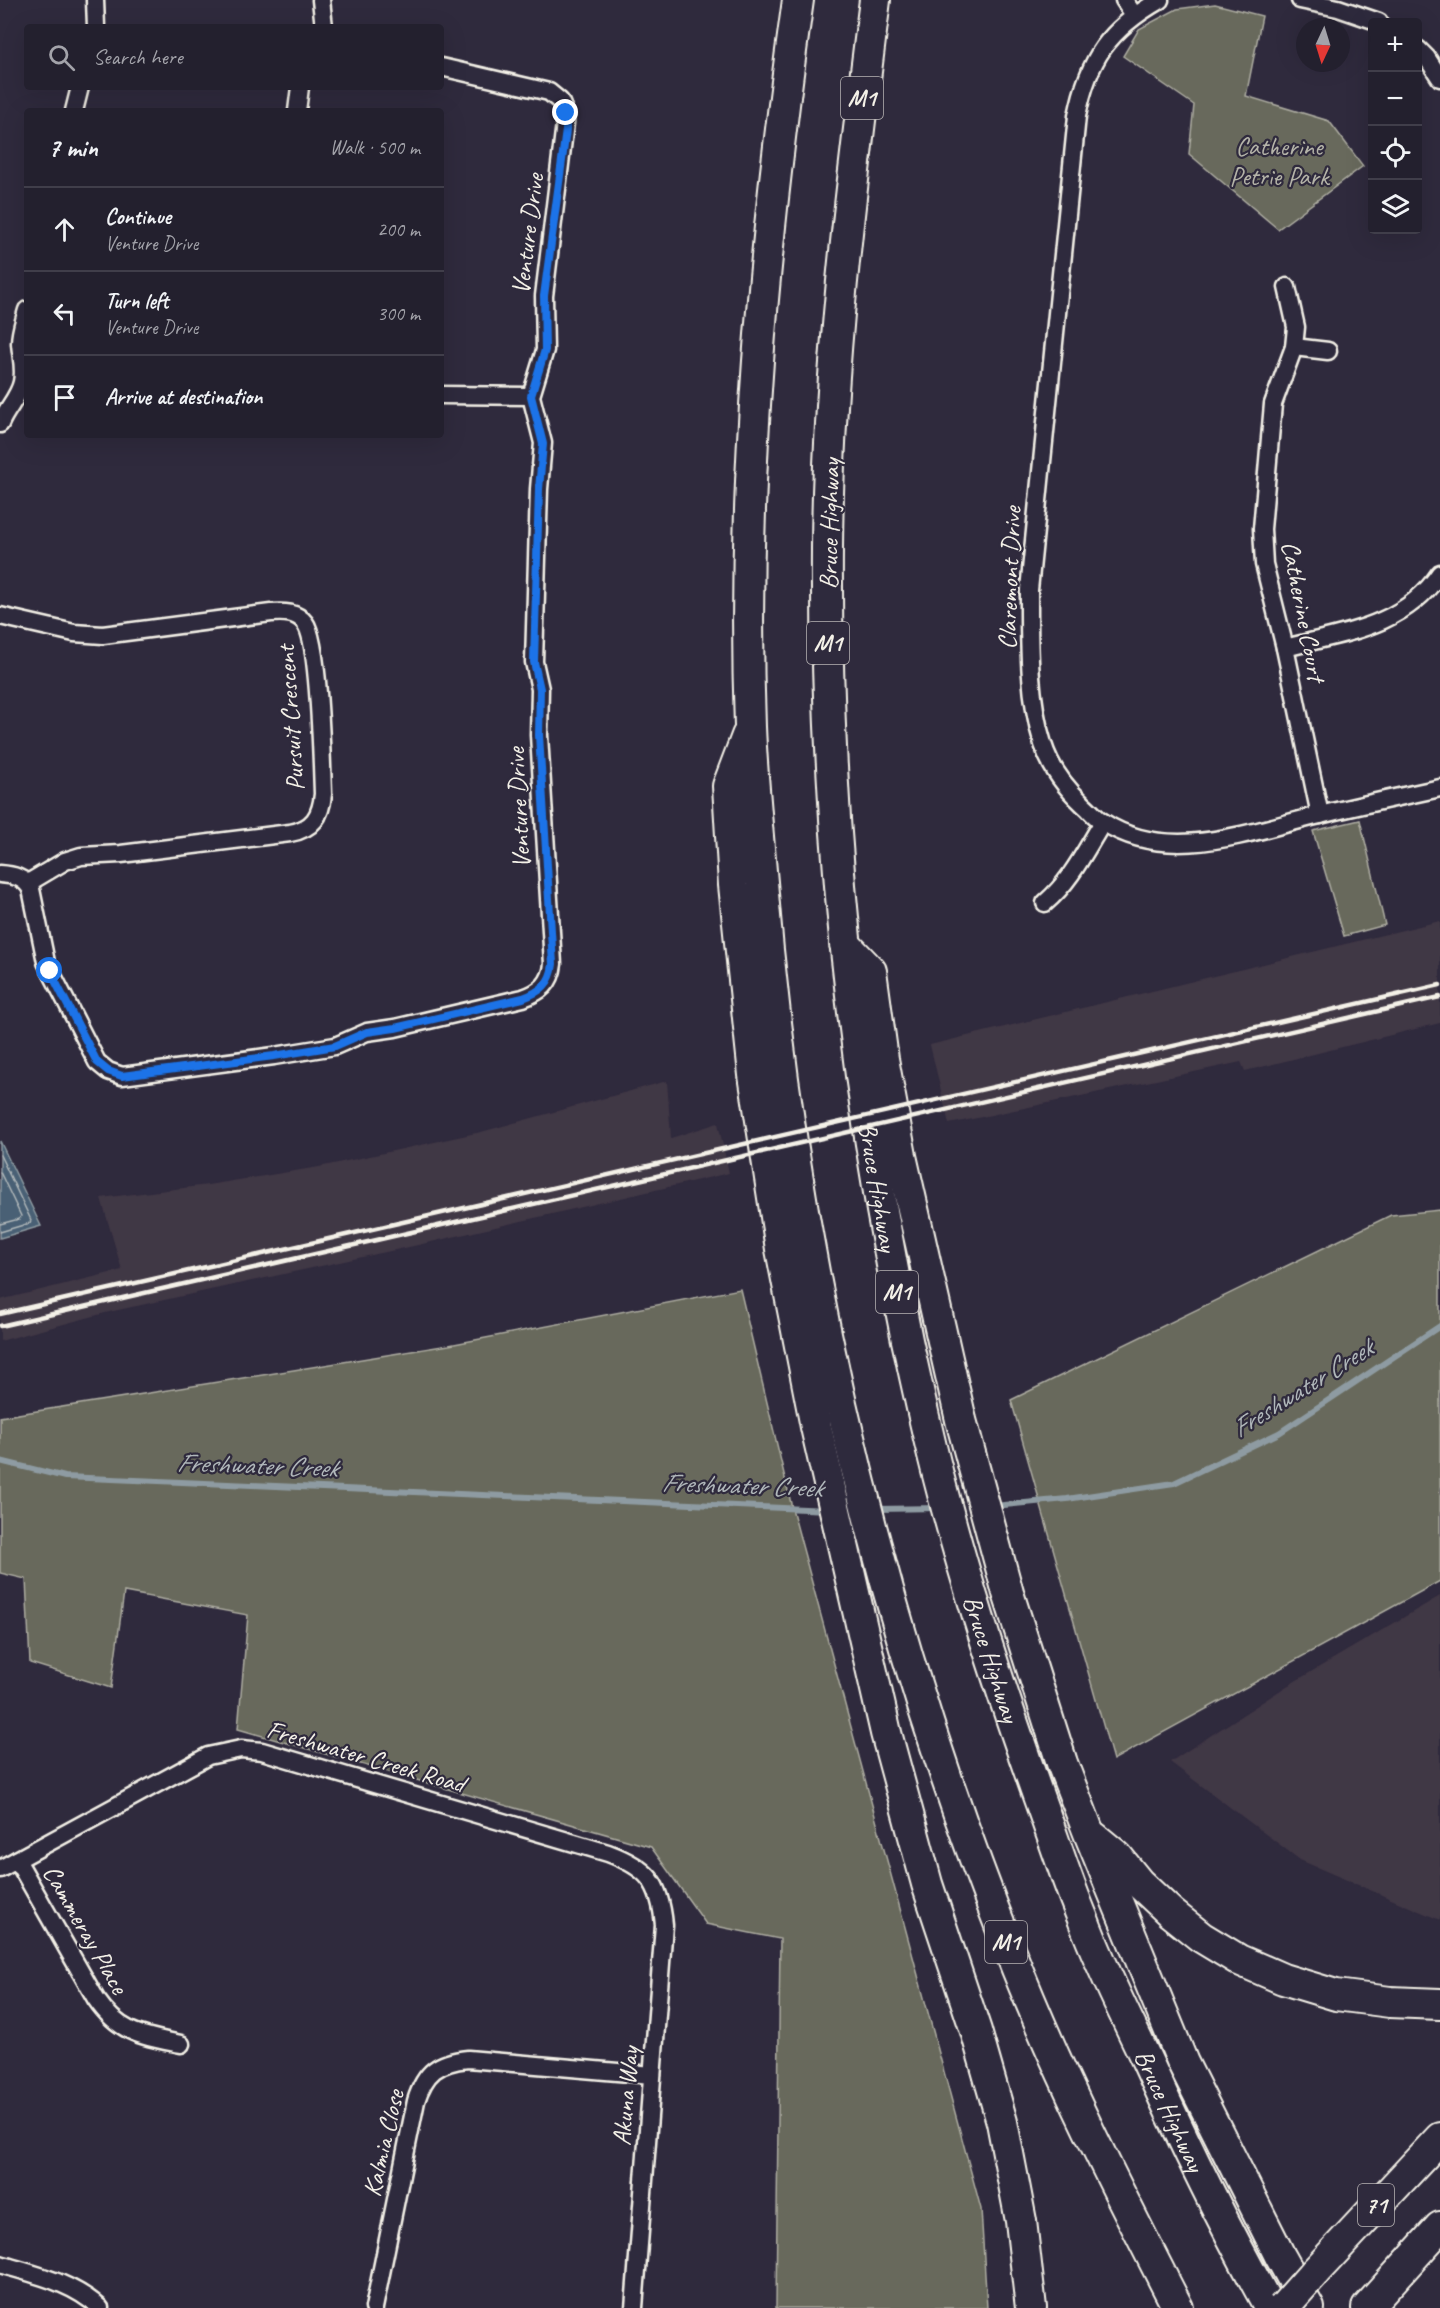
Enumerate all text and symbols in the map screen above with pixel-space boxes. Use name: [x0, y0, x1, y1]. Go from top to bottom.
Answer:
north arrow: [1296, 18, 1350, 72]
map controls: [1368, 18, 1422, 234]
button: +: [1368, 18, 1422, 72]
search box: [24, 24, 444, 90]
icon: search: [45, 41, 78, 74]
text: Search here: [93, 43, 183, 71]
button: −: [1368, 72, 1422, 126]
road number: M1: [841, 77, 883, 119]
route end: [552, 99, 578, 125]
button: locate: [1368, 126, 1422, 180]
park label: Catherine Petrie Park: [1230, 130, 1331, 193]
text: 7 min: [48, 131, 98, 164]
text: Walk · 500 m: [330, 135, 420, 160]
street label: Venture Drive: [504, 170, 551, 296]
button: layers: [1368, 180, 1422, 234]
text: Continue: [105, 203, 171, 231]
icon: ahead: [48, 213, 81, 246]
text: 200 m: [377, 217, 420, 242]
text: Venture Drive: [105, 231, 198, 256]
text: Turn left: [105, 287, 169, 315]
icon: left: [48, 297, 81, 330]
text: 300 m: [377, 301, 420, 326]
text: Venture Drive: [105, 315, 198, 340]
icon: arrive: [48, 381, 81, 414]
text: Arrive at destination: [105, 383, 262, 411]
street label: Bruce Highway: [812, 456, 847, 590]
street label: Claremont Drive: [991, 505, 1029, 650]
street label: Catherine Court: [1274, 538, 1334, 687]
road number: M1: [807, 622, 849, 664]
street label: Pursuit Crescent: [269, 642, 312, 792]
street label: Venture Drive: [499, 745, 538, 869]
route start: [36, 957, 62, 983]
street label: Bruce Highway: [851, 1120, 906, 1256]
road number: M1: [876, 1271, 918, 1313]
water label: Freshwater Creek: [1225, 1329, 1383, 1445]
water label: Freshwater Creek: [176, 1445, 342, 1485]
water label: Freshwater Creek: [661, 1465, 827, 1505]
street label: Bruce Highway: [956, 1592, 1028, 1728]
street label: Freshwater Creek Road: [263, 1712, 472, 1802]
street label: Cammeray Place: [35, 1859, 137, 2001]
road number: M1: [985, 1921, 1027, 1963]
street label: Akuna Way: [605, 2043, 646, 2147]
street label: Bruce Highway: [1127, 2044, 1213, 2179]
street label: Kalmia Close: [355, 2085, 412, 2200]
road number: 71: [1358, 2184, 1394, 2226]

